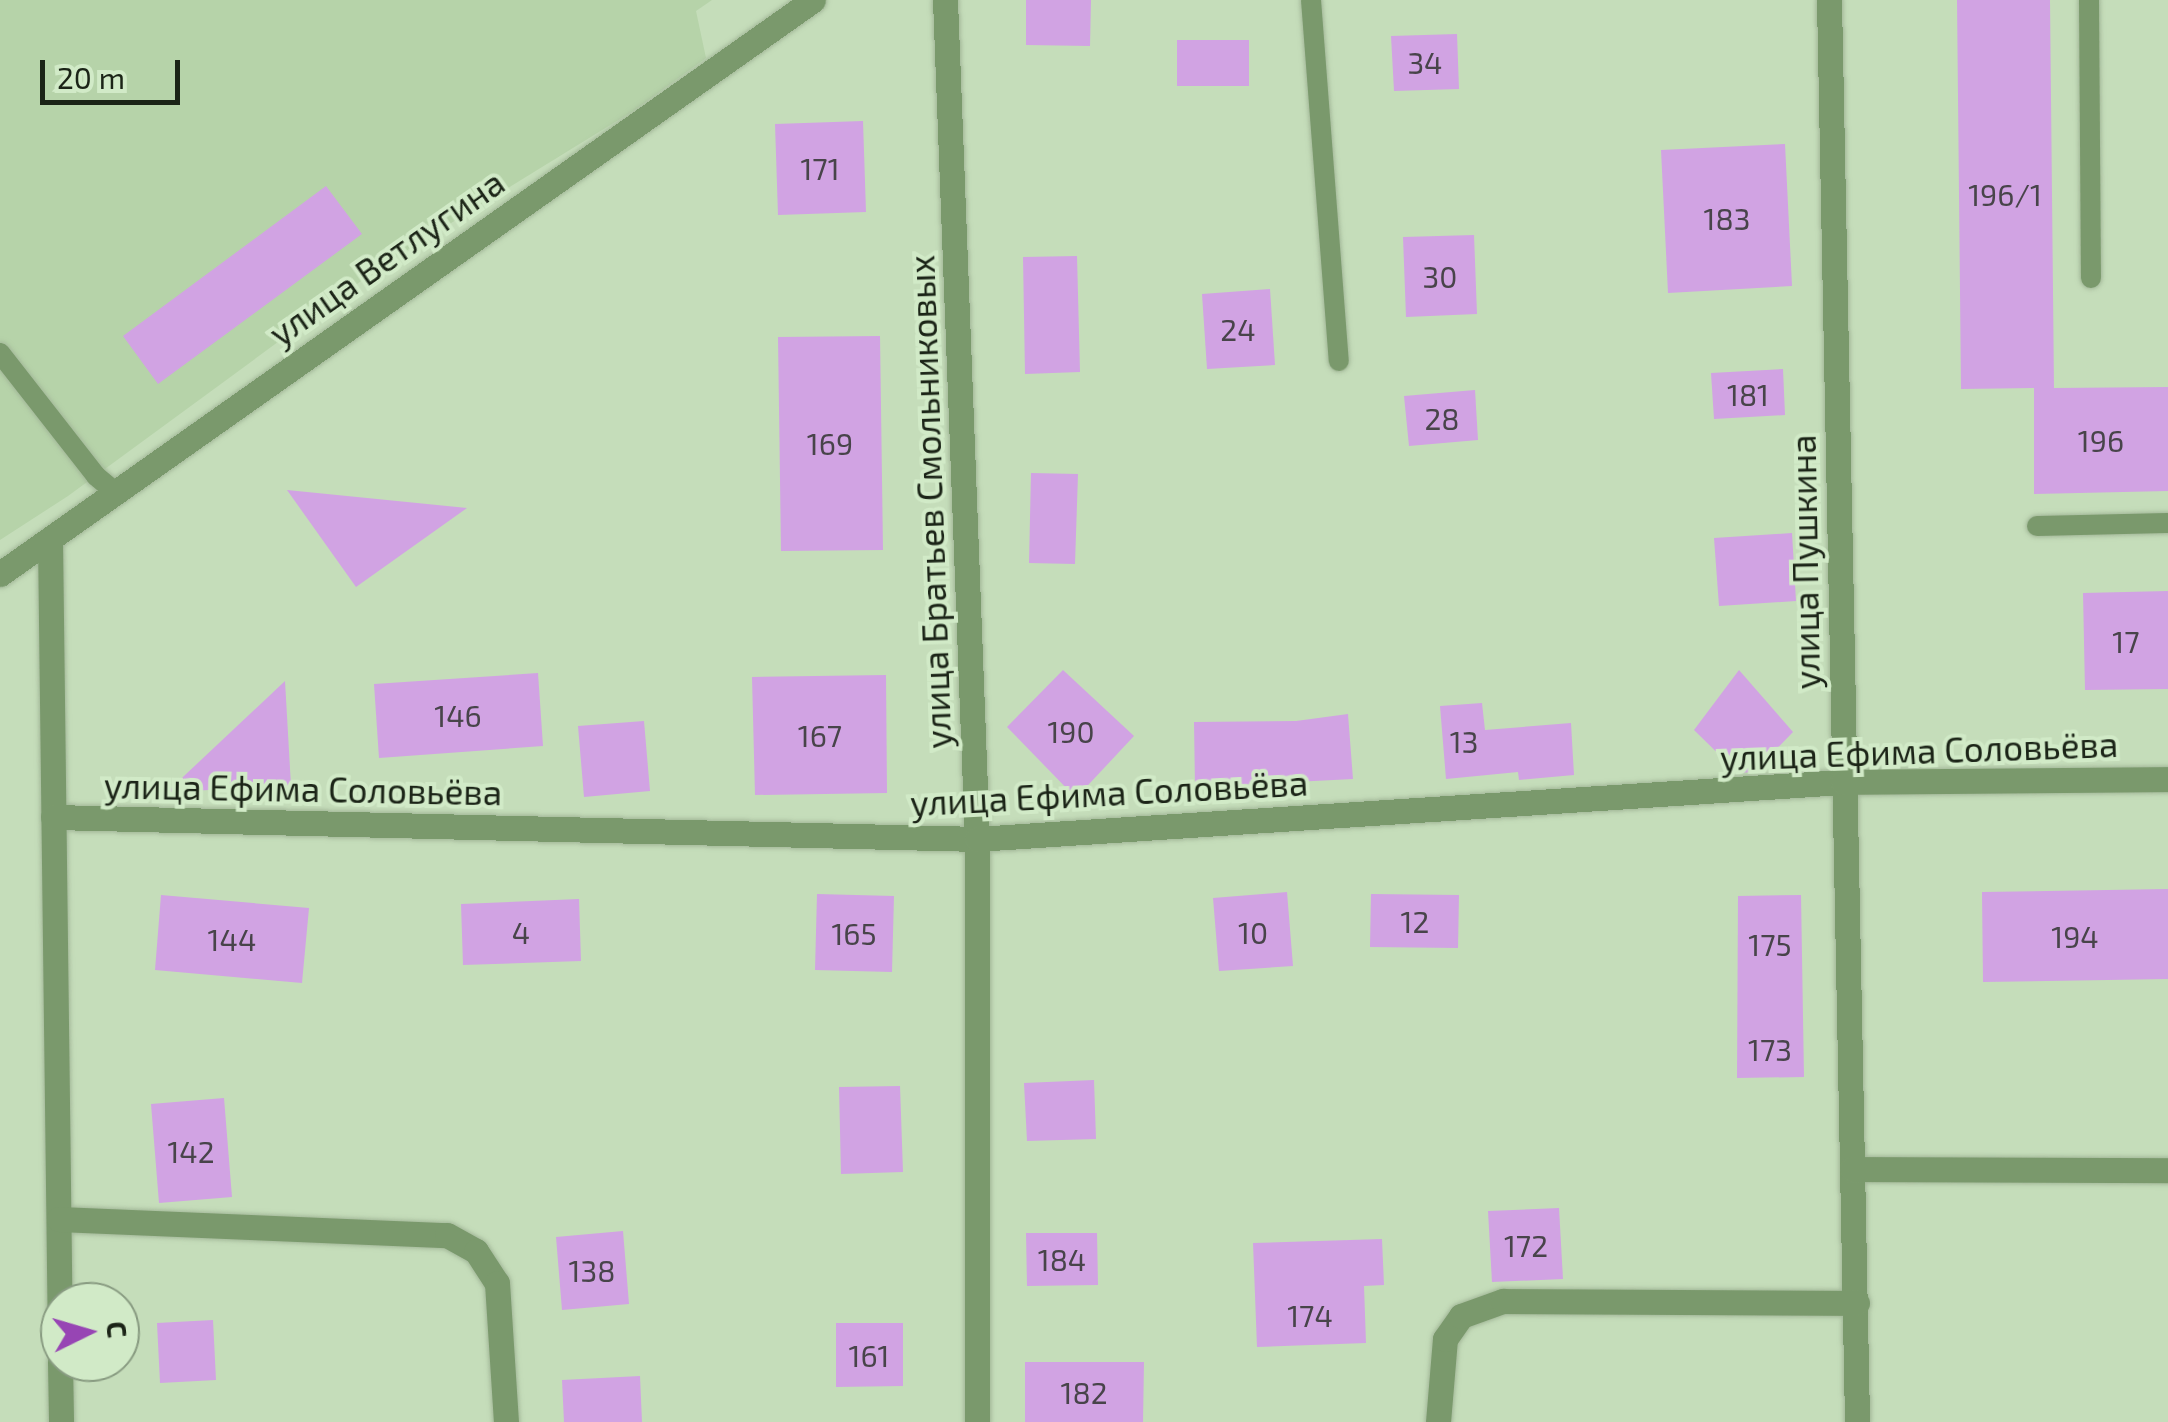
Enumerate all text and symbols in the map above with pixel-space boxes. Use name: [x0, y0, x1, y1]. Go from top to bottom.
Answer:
scale bar: [45, 40, 185, 102]
house number: 34: [1407, 44, 1443, 80]
text: 20 m: [57, 59, 125, 95]
house number: 171: [800, 150, 840, 186]
street label: улица Ветлугина: [260, 160, 512, 354]
house number: 196/1: [1968, 176, 2042, 212]
house number: 183: [1704, 200, 1750, 236]
street label: улица Братьев Смольниковых: [899, 255, 959, 749]
house number: 30: [1423, 258, 1457, 294]
house number: 24: [1220, 311, 1256, 347]
house number: 181: [1727, 376, 1769, 412]
house number: 28: [1424, 400, 1460, 436]
house number: 196: [2078, 422, 2124, 458]
house number: 169: [807, 425, 853, 461]
street label: улица Пушкина: [1781, 434, 1827, 690]
house number: 17: [2112, 623, 2140, 659]
house number: 146: [434, 697, 482, 733]
house number: 190: [1047, 713, 1095, 749]
house number: 167: [798, 717, 842, 753]
street label: улица Ефима Соловьёва: [1719, 722, 2119, 778]
house number: 13: [1450, 723, 1478, 759]
street label: улица Ефима Соловьёва: [909, 761, 1309, 823]
street label: улица Ефима Соловьёва: [104, 764, 502, 812]
house number: 12: [1401, 903, 1429, 939]
house number: 4: [512, 914, 530, 950]
house number: 10: [1238, 914, 1268, 950]
house number: 165: [831, 915, 877, 951]
house number: 194: [2051, 918, 2099, 954]
house number: 144: [208, 921, 256, 957]
house number: 175: [1748, 926, 1792, 962]
house number: 173: [1748, 1031, 1792, 1067]
house number: 142: [167, 1133, 215, 1169]
house number: 172: [1504, 1227, 1548, 1263]
house number: 184: [1038, 1241, 1086, 1277]
house number: 138: [569, 1252, 615, 1288]
north arrow: [40, 1282, 140, 1382]
house number: 174: [1287, 1297, 1333, 1333]
text: С: [100, 1320, 136, 1339]
house number: 161: [848, 1337, 890, 1373]
house number: 182: [1060, 1374, 1108, 1410]

